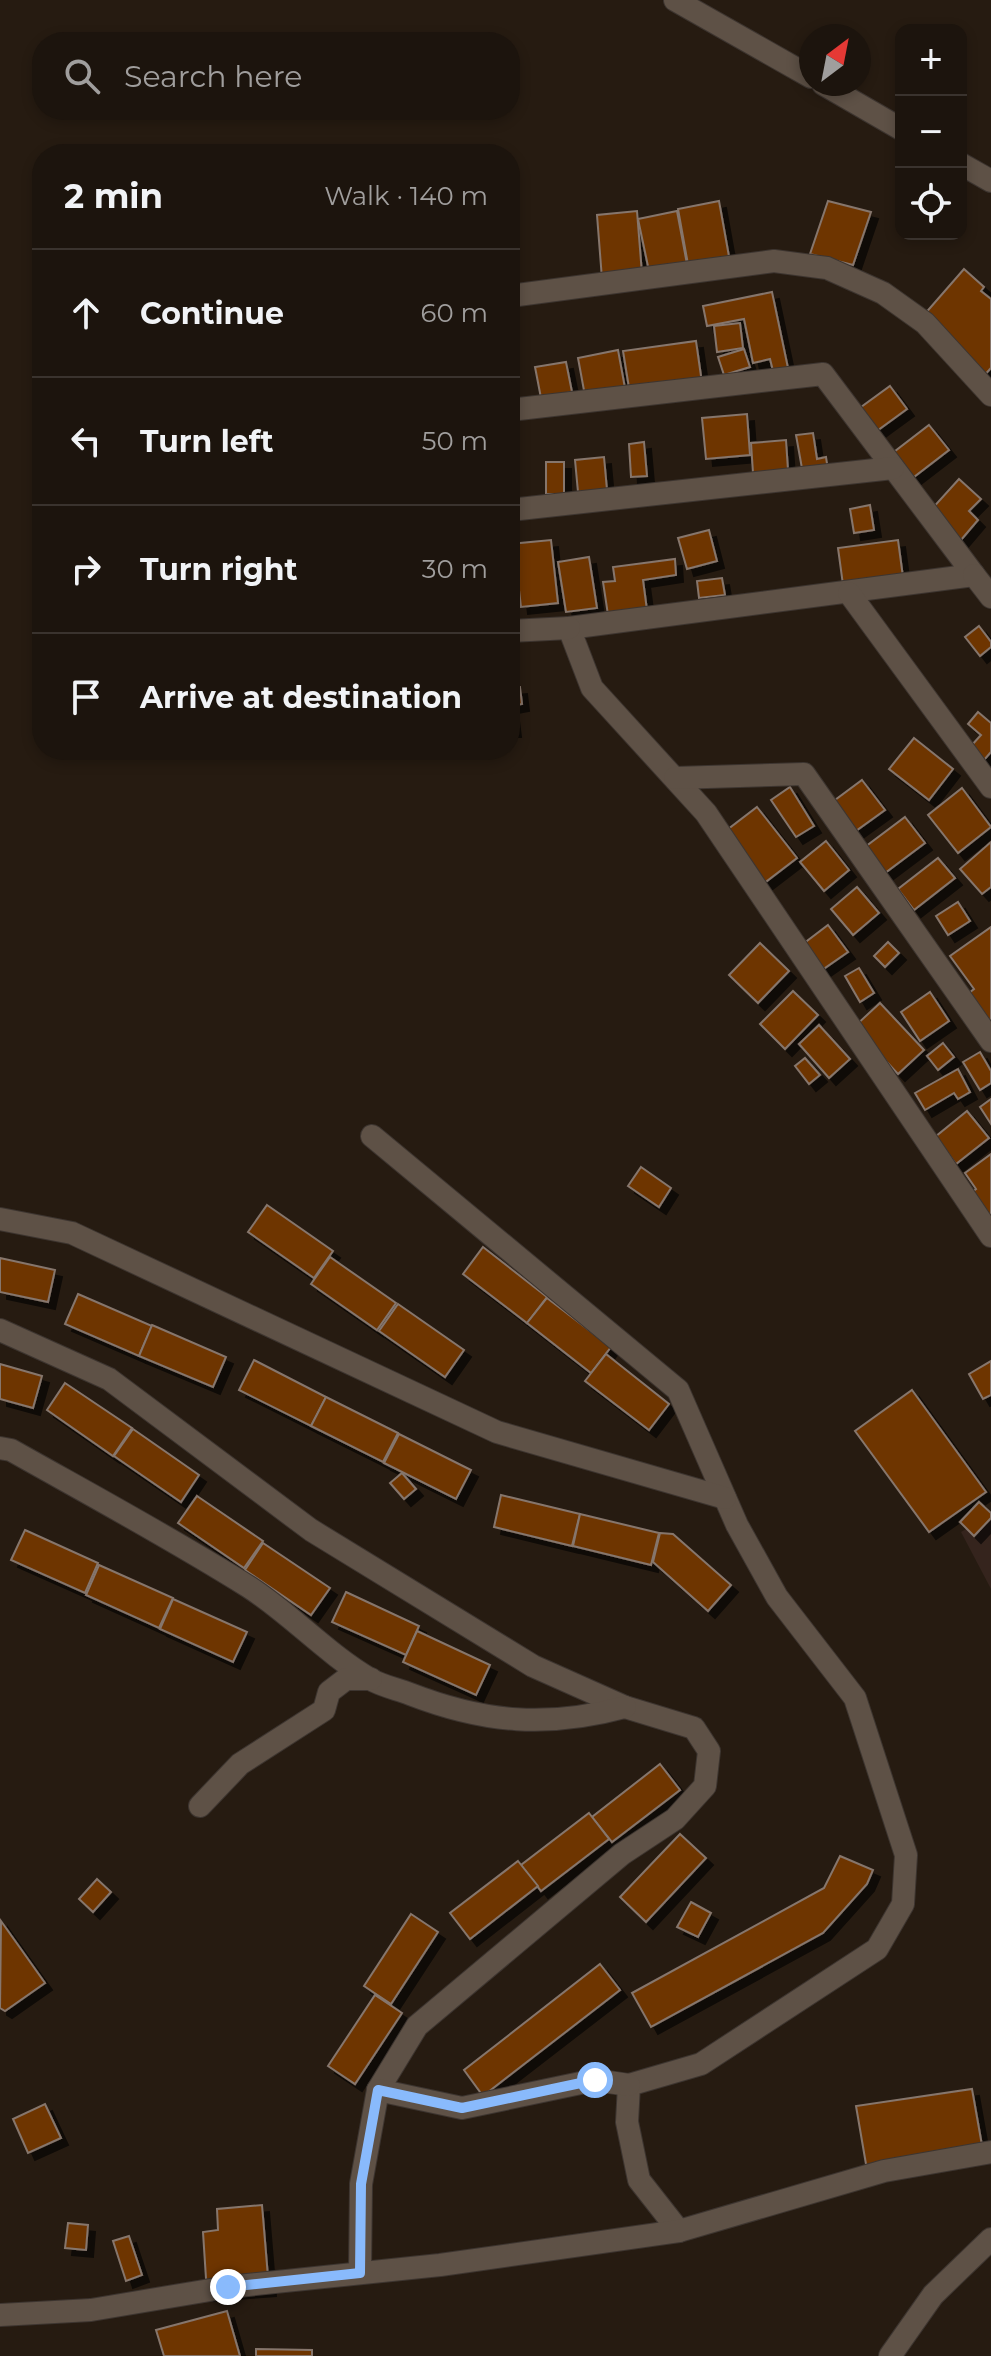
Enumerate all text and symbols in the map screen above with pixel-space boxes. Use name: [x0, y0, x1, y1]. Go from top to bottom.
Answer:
north arrow: [799, 24, 871, 96]
map controls: [895, 24, 967, 240]
button: +: [895, 24, 967, 96]
search box: [32, 32, 520, 120]
icon: search: [60, 54, 104, 98]
text: Search here: [124, 58, 302, 95]
button: −: [895, 96, 967, 168]
button: locate: [895, 168, 967, 240]
text: 2 min: [64, 175, 163, 217]
text: Walk · 140 m: [324, 180, 488, 212]
icon: ahead: [64, 291, 108, 335]
text: Continue: [140, 295, 284, 332]
text: 60 m: [421, 297, 488, 329]
icon: left: [64, 419, 108, 463]
text: Turn left: [140, 423, 273, 460]
text: 50 m: [422, 425, 488, 457]
icon: right: [64, 547, 108, 591]
text: Turn right: [140, 551, 297, 588]
text: 30 m: [422, 553, 488, 585]
icon: arrive: [64, 675, 108, 719]
text: Arrive at destination: [140, 679, 462, 716]
route start: [577, 2062, 613, 2098]
route end: [210, 2269, 246, 2305]

